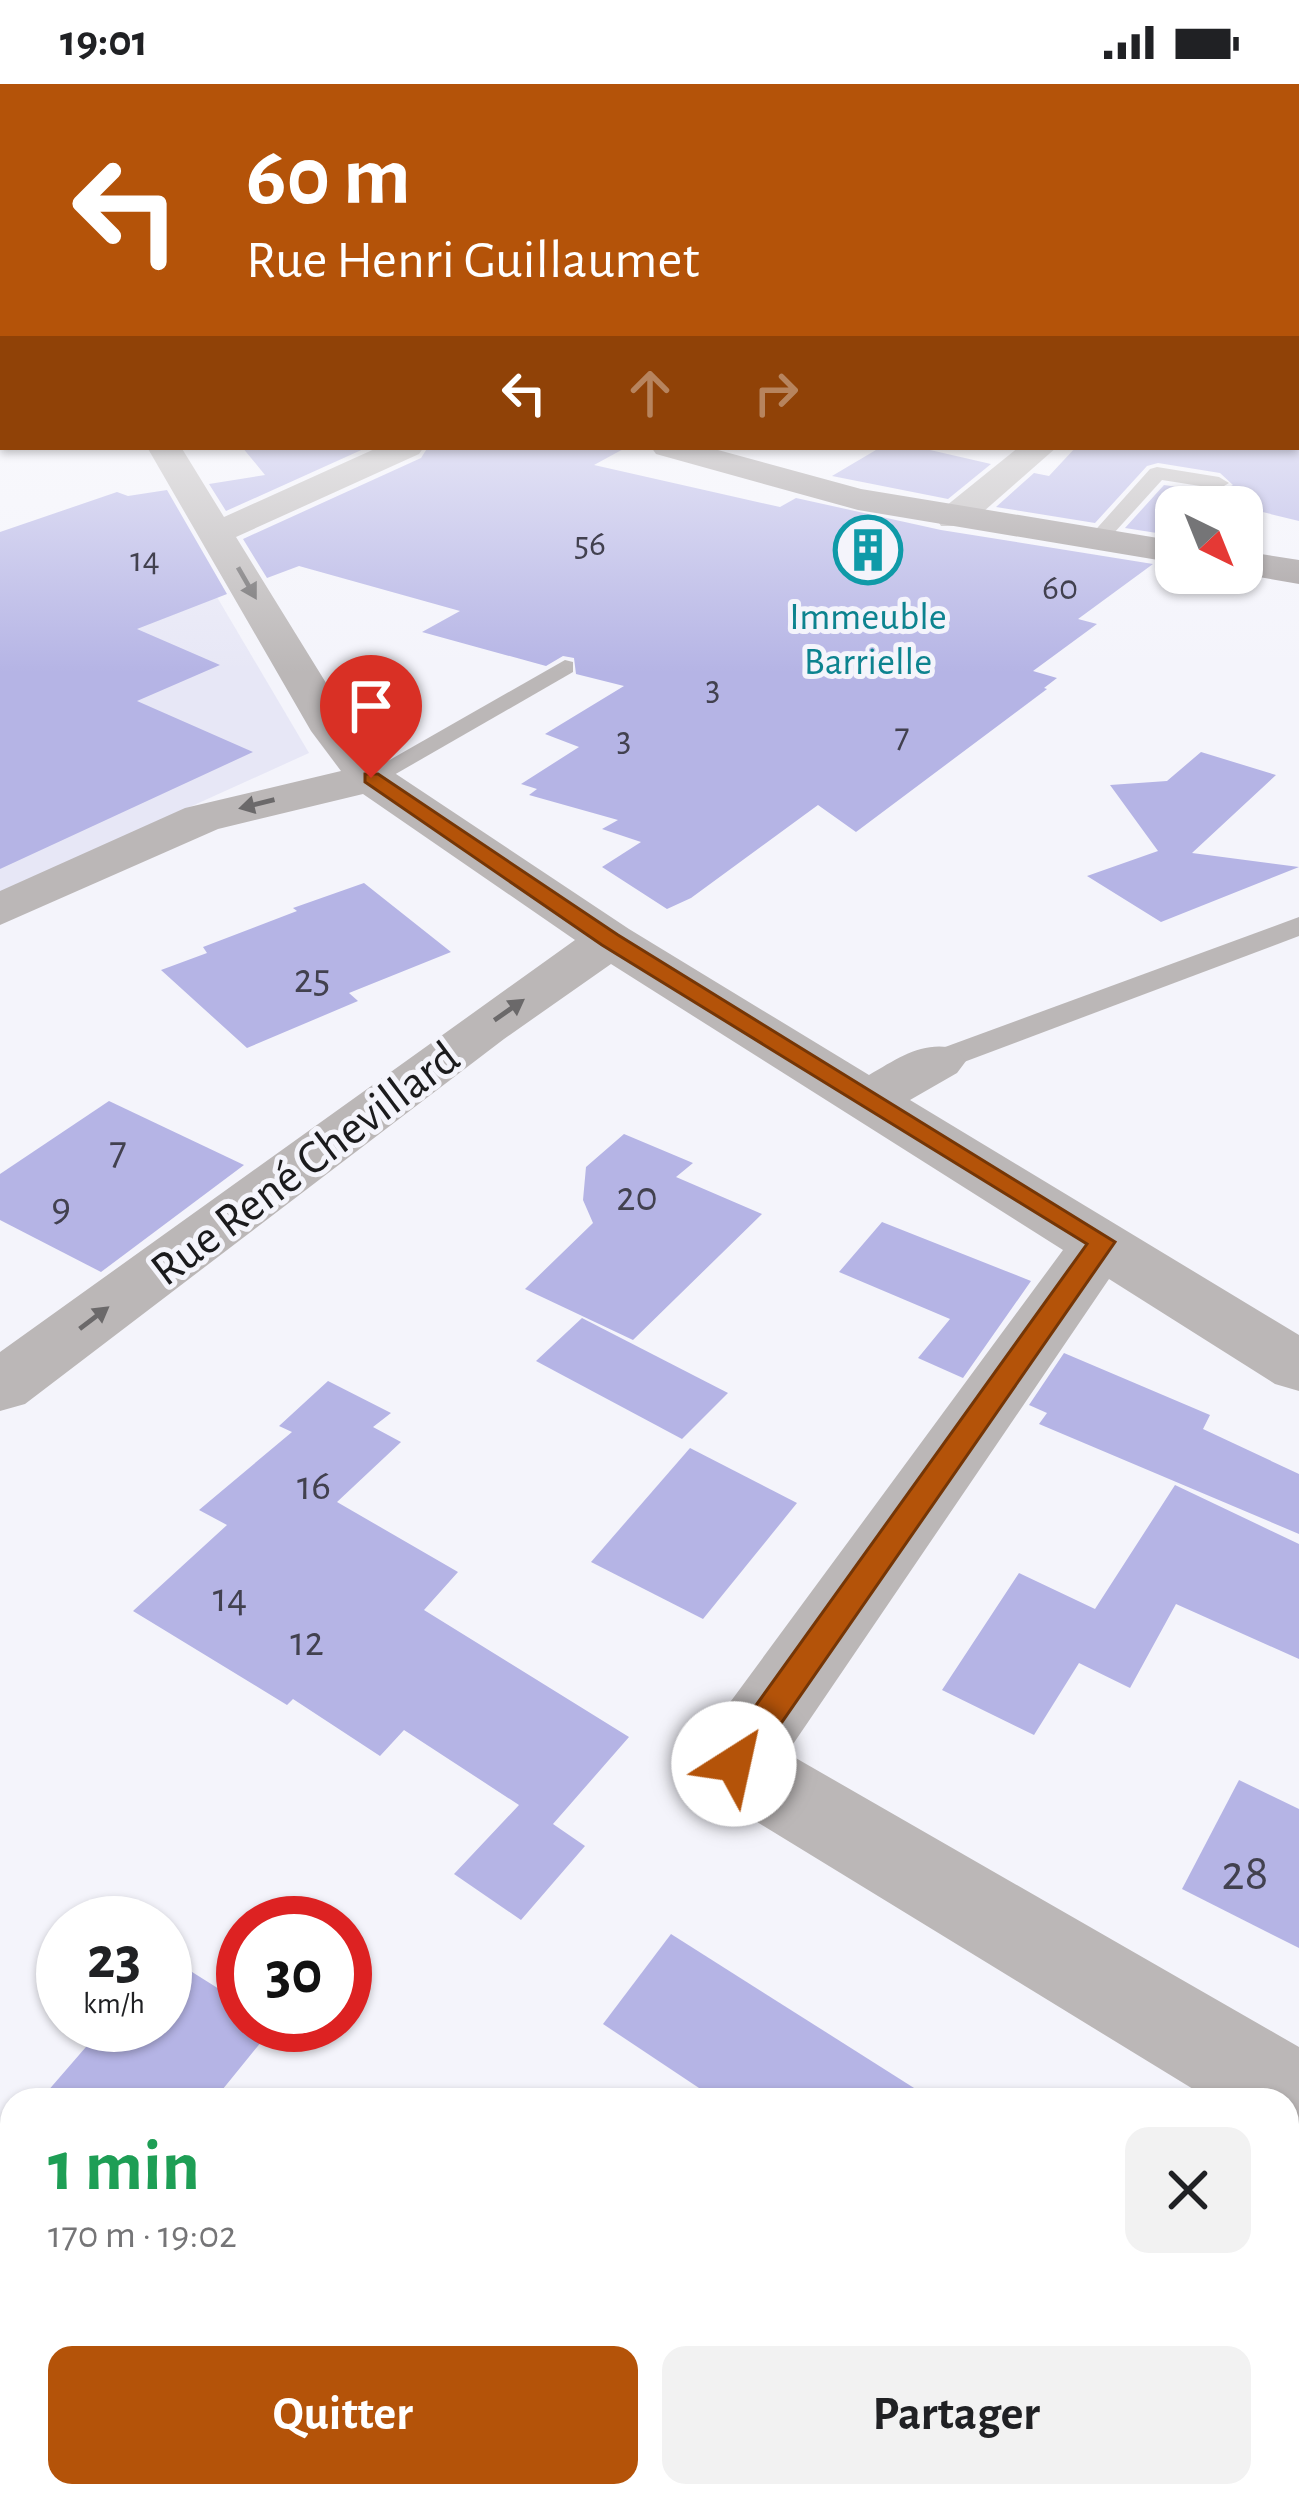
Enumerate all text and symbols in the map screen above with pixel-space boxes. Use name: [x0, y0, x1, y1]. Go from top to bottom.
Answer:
text: 19:01: [60, 19, 148, 64]
icon: left: [48, 132, 204, 288]
text: 60 m: [246, 136, 411, 220]
text: Rue Henri Guillaumet: [246, 234, 700, 288]
icon: left: [491, 360, 557, 426]
icon: ahead: [617, 360, 683, 426]
icon: right: [743, 360, 809, 426]
north arrow: [1155, 486, 1263, 594]
map controls: [1155, 486, 1263, 594]
building icon: Immeuble Barrielle: [833, 515, 903, 585]
house number: 56: [574, 526, 606, 562]
house number: 14: [130, 542, 160, 578]
one-way arrow: [236, 566, 257, 600]
house number: 60: [1042, 570, 1078, 606]
place label: Immeuble Barrielle: [789, 598, 947, 682]
pin: [320, 655, 422, 778]
house number: 3: [706, 670, 720, 706]
icon: arrive: [338, 673, 404, 739]
house number: 7: [894, 718, 910, 754]
house number: 3: [617, 721, 631, 757]
one-way arrow: [238, 795, 275, 814]
house number: 25: [294, 958, 330, 1000]
one-way arrow: [492, 1000, 525, 1022]
street label: Rue René Chevillard: [143, 1033, 469, 1295]
house number: 7: [109, 1130, 127, 1172]
house number: 20: [616, 1176, 658, 1218]
house number: 9: [51, 1186, 71, 1228]
one-way arrow: [78, 1306, 110, 1330]
house number: 16: [297, 1465, 331, 1507]
house number: 14: [213, 1577, 247, 1619]
house number: 12: [290, 1621, 324, 1663]
position arrow: [671, 1701, 797, 1827]
house number: 28: [1221, 1848, 1269, 1899]
speed limit sign: 30: [216, 1896, 372, 2052]
text: 23: [87, 1929, 141, 1989]
text: km/h: [83, 1989, 145, 2019]
button: close: [1125, 2127, 1251, 2253]
text: 1 min: [48, 2131, 200, 2203]
text: 170 m · 19:02: [48, 2216, 237, 2255]
button: Quitter: [48, 2346, 638, 2484]
button: Partager: [662, 2346, 1251, 2484]

